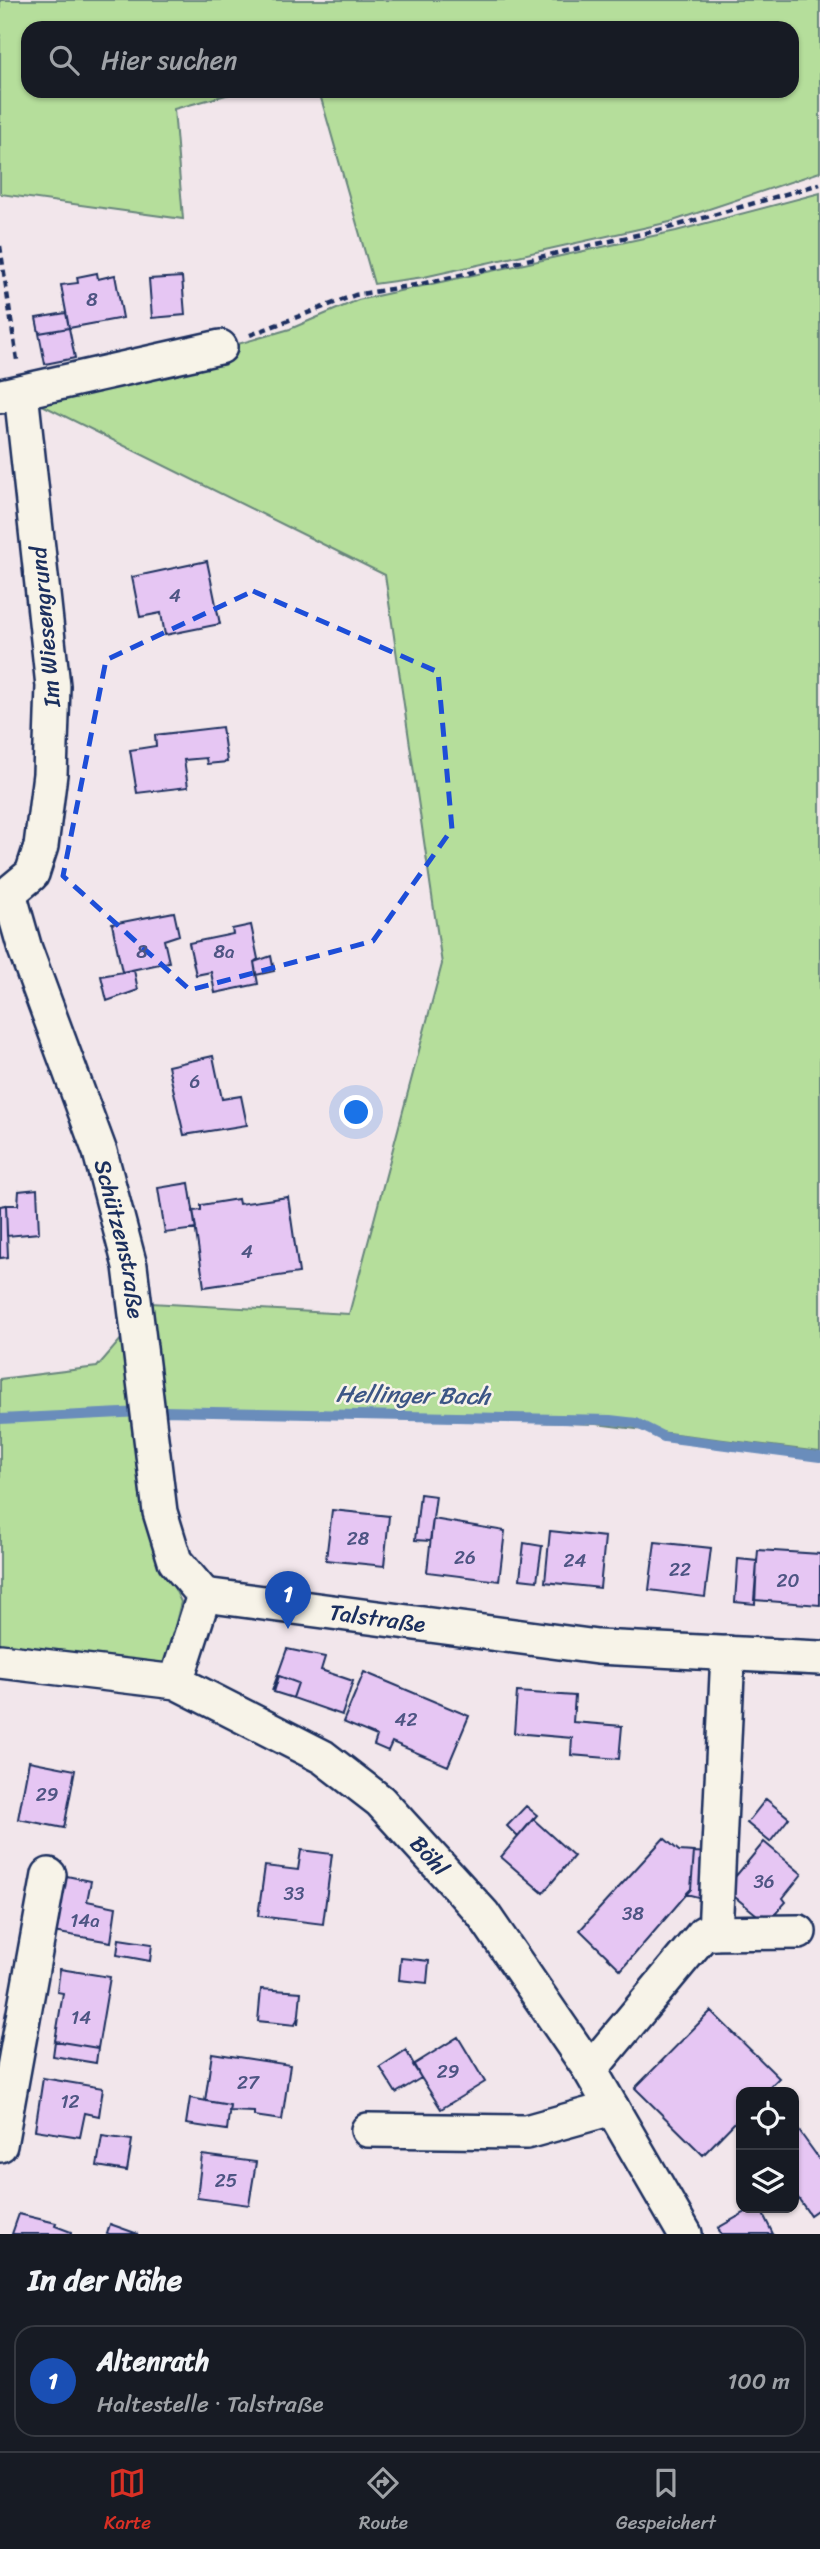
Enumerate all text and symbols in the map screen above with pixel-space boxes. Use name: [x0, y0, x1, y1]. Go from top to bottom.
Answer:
search box: [21, 21, 799, 98]
text: Hier suchen: [101, 37, 237, 83]
icon: search: [45, 41, 83, 79]
house number: 8: [86, 283, 98, 316]
street label: Im Wiesengrund: [18, 543, 73, 710]
house number: 4: [169, 579, 181, 612]
house number: 8: [136, 935, 148, 968]
house number: 8a: [214, 935, 235, 968]
house number: 6: [190, 1065, 200, 1098]
your location: [339, 1095, 373, 1129]
street label: Schützenstraße: [82, 1155, 156, 1321]
house number: 4: [241, 1235, 253, 1268]
water label: Hellinger Bach: [336, 1373, 493, 1417]
house number: 28: [347, 1522, 370, 1555]
house number: 26: [454, 1541, 476, 1574]
house number: 24: [564, 1544, 587, 1577]
house number: 22: [669, 1553, 691, 1586]
house number: 20: [777, 1564, 799, 1597]
pin: 1: [265, 1571, 311, 1629]
street label: Talstraße: [327, 1592, 428, 1645]
house number: 42: [395, 1703, 417, 1736]
house number: 29: [36, 1778, 58, 1811]
street label: Böhl: [399, 1825, 460, 1887]
house number: 36: [753, 1865, 775, 1898]
house number: 33: [284, 1877, 305, 1910]
house number: 38: [622, 1897, 644, 1930]
house number: 14a: [70, 1904, 100, 1937]
house number: 14: [71, 2001, 91, 2034]
house number: 29: [437, 2055, 459, 2088]
house number: 27: [237, 2066, 260, 2099]
house number: 12: [60, 2085, 80, 2118]
map controls: [736, 2087, 799, 2213]
button: locate: [736, 2087, 799, 2150]
button: layers: [736, 2150, 799, 2213]
house number: 25: [215, 2164, 238, 2197]
text: In der Nähe: [28, 2253, 182, 2307]
text: Altenrath: [97, 2338, 209, 2384]
text: 1: [48, 2361, 58, 2402]
text: 100 m: [727, 2361, 790, 2402]
text: Haltestelle · Talstraße: [97, 2384, 323, 2425]
tab: Karte: [104, 2464, 151, 2539]
tab: Route: [359, 2464, 408, 2539]
tab: Gespeichert: [616, 2464, 716, 2539]

